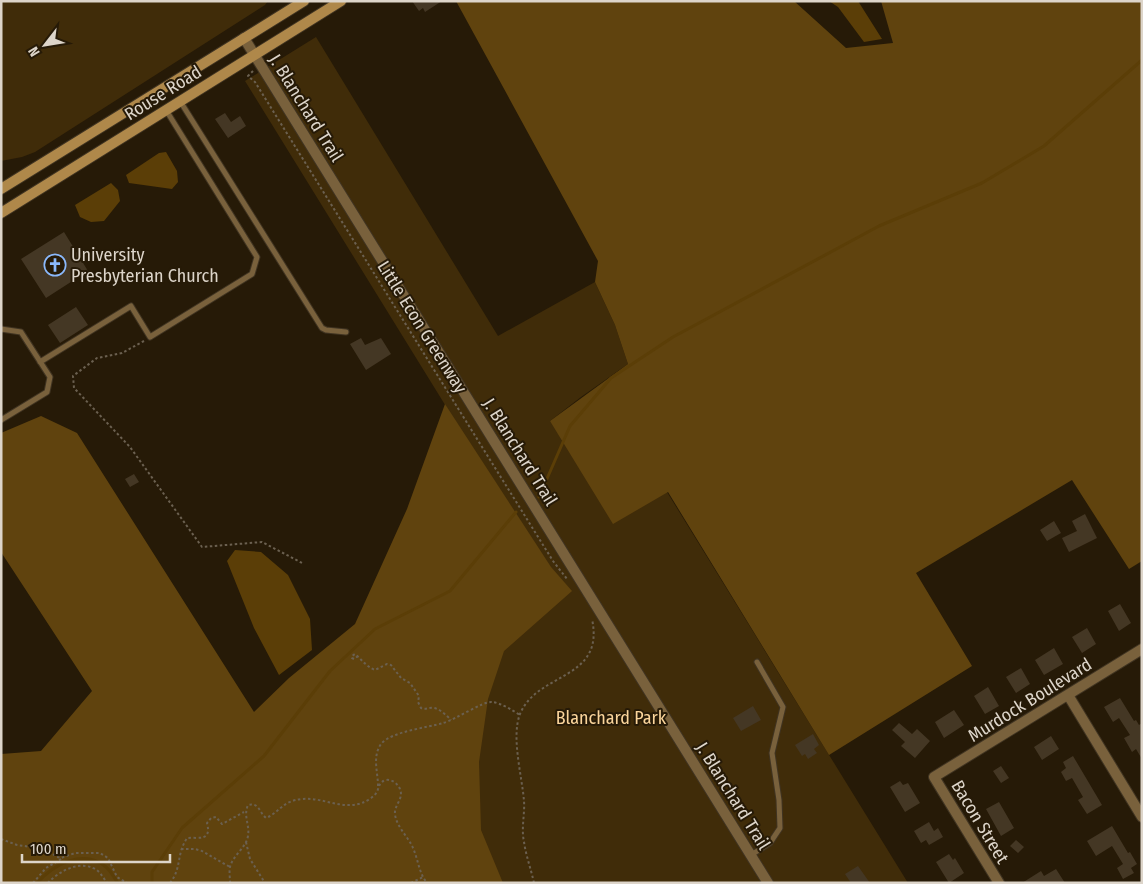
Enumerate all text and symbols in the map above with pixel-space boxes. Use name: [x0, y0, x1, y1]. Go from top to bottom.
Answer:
north arrow: [20, 20, 70, 70]
text: N: [25, 43, 44, 59]
street label: J. Blanchard Trail: [264, 50, 348, 166]
street label: Rouse Road: [120, 61, 206, 125]
place label: University Presbyterian Church: [71, 244, 219, 287]
church icon: University Presbyterian Church: [43, 253, 67, 277]
street label: Little Econ Greenway: [372, 257, 472, 397]
street label: J. Blanchard Trail: [478, 394, 562, 510]
street label: Murdock Boulevard: [964, 653, 1096, 747]
park label: Blanchard Park: [556, 707, 667, 729]
street label: J. Blanchard Trail: [691, 738, 775, 854]
street label: Bacon Street: [946, 776, 1014, 868]
scale bar: [22, 832, 170, 864]
text: 100 m: [30, 840, 67, 858]

